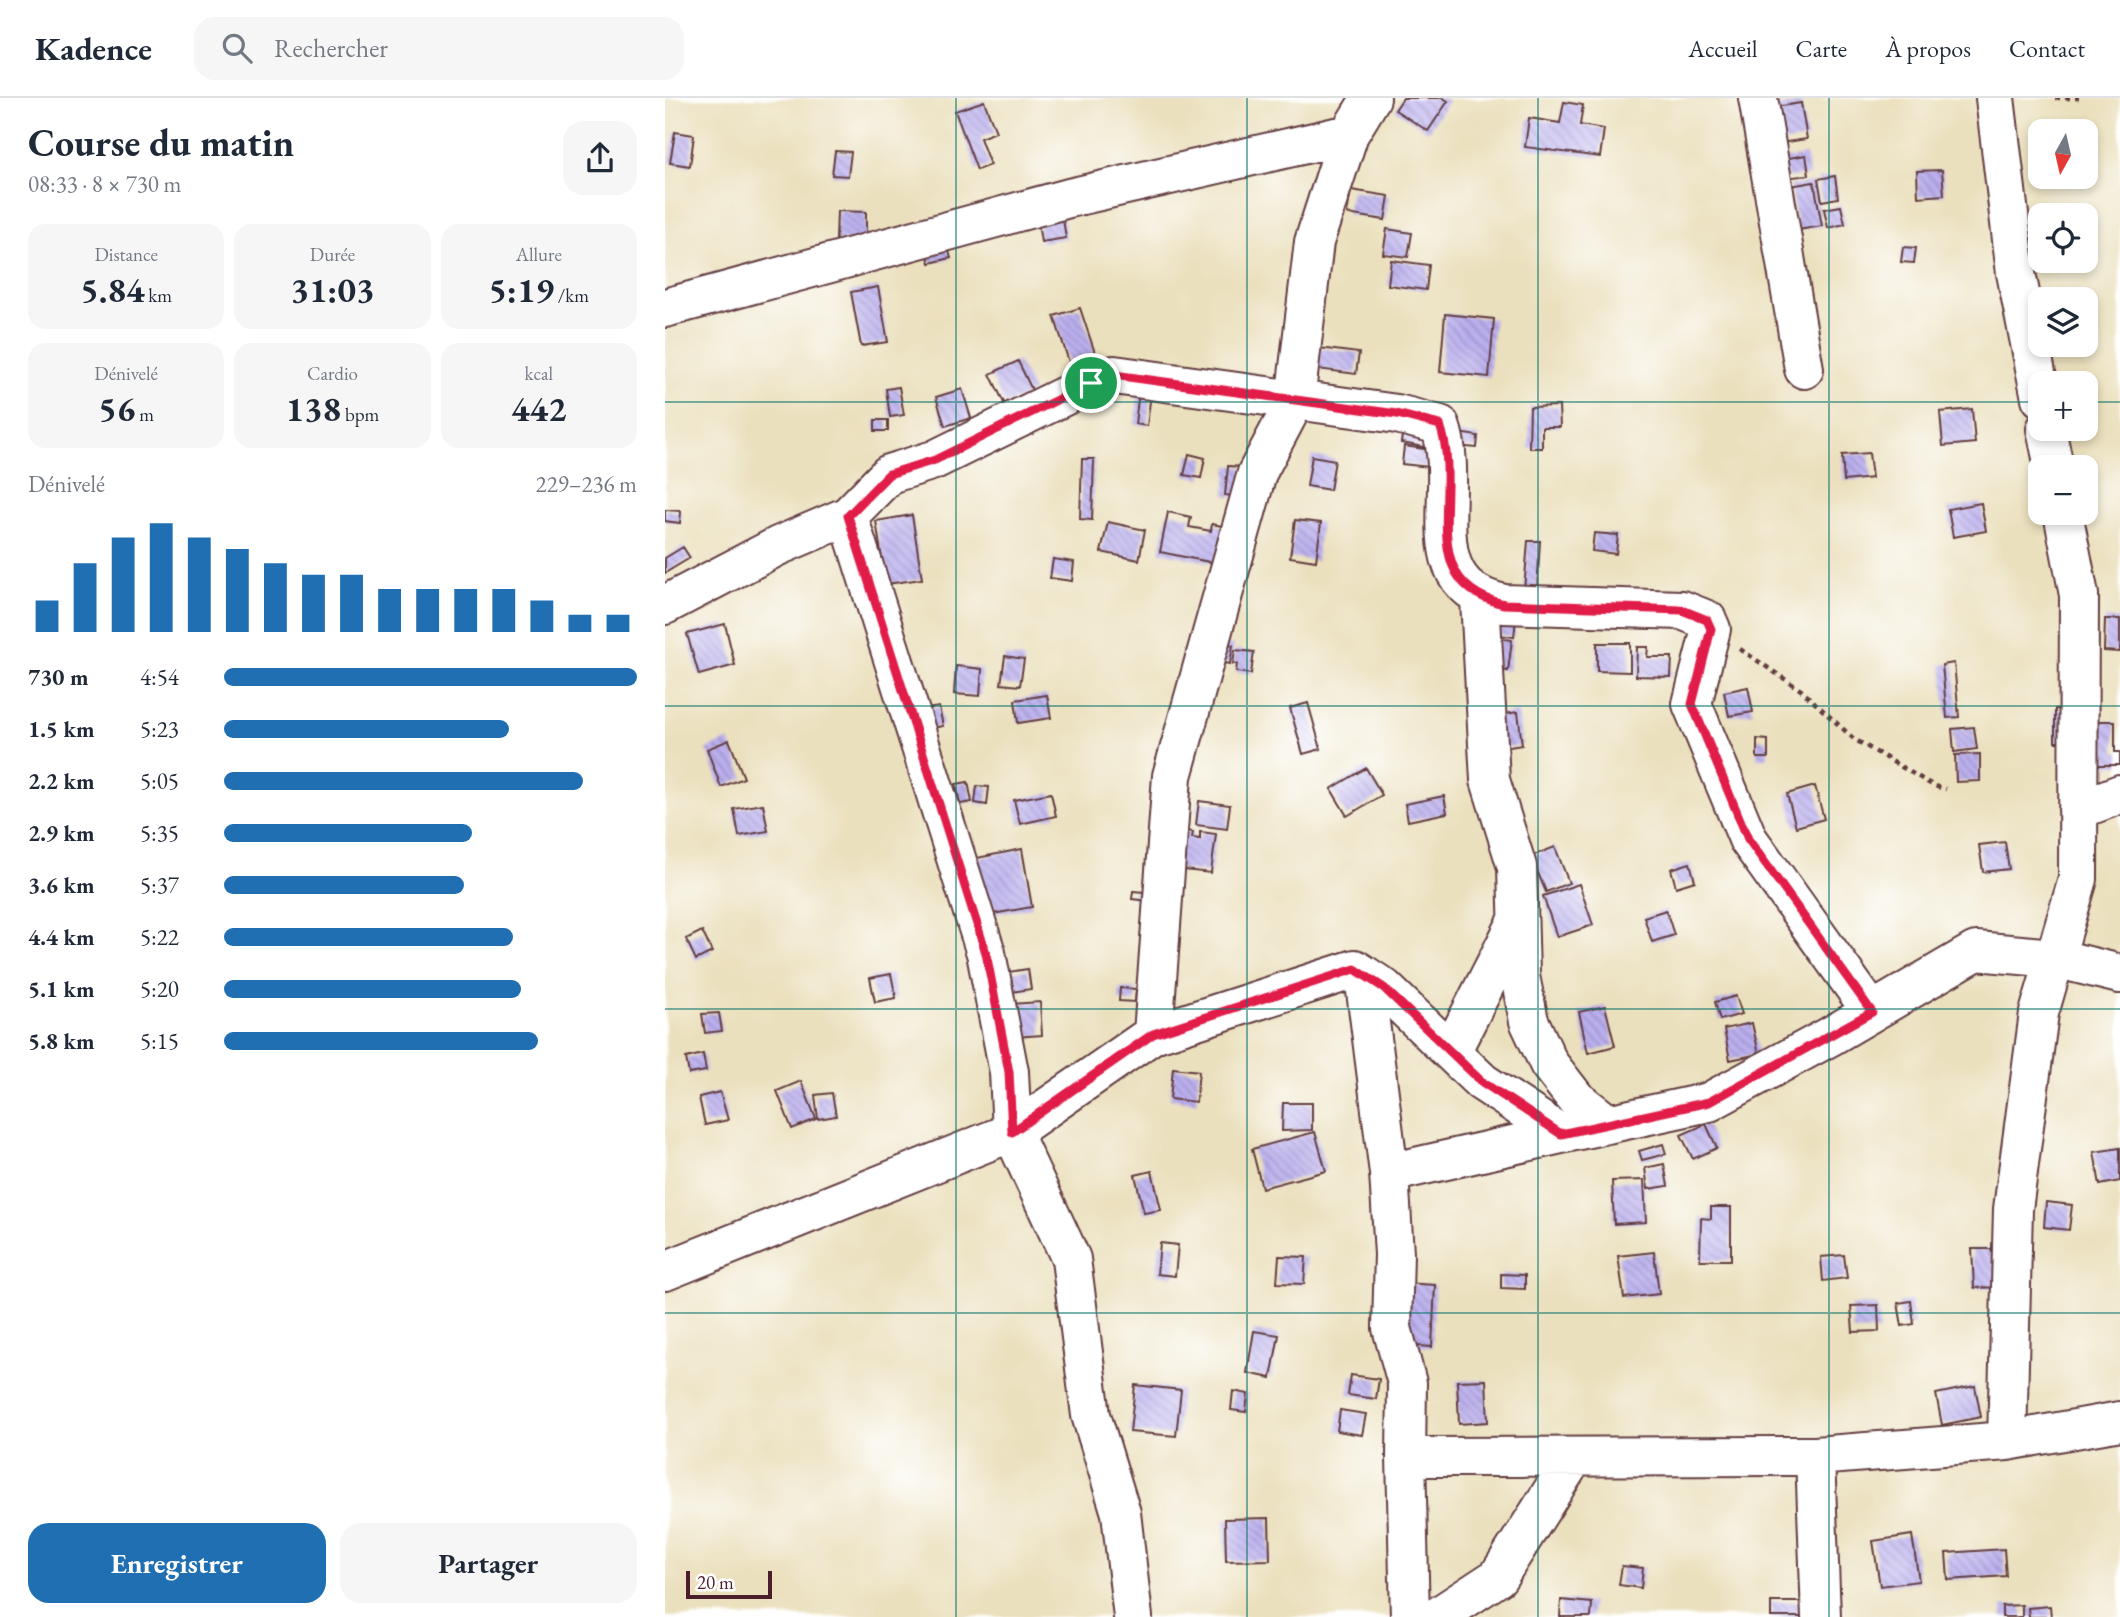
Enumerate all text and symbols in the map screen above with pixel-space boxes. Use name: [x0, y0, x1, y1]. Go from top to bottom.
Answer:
search box: [194, 17, 684, 80]
text: Kadence: [35, 27, 152, 70]
icon: search: [218, 29, 256, 67]
text: Rechercher: [274, 31, 388, 65]
text: Accueil: [1688, 33, 1758, 64]
text: Carte: [1796, 33, 1847, 64]
text: À propos: [1885, 33, 1971, 64]
text: Contact: [2009, 33, 2085, 64]
text: Course du matin: [28, 118, 294, 167]
north arrow: [2028, 119, 2098, 189]
map controls: [2028, 119, 2098, 525]
button: share: [563, 121, 637, 195]
text: 08:33 · 8 × 730 m: [28, 169, 181, 199]
button: locate: [2028, 203, 2098, 273]
text: Distance: [94, 242, 158, 267]
text: Durée: [310, 242, 355, 267]
text: Allure: [516, 242, 562, 267]
text: 5.84: [80, 267, 145, 312]
text: 31:03: [291, 267, 374, 312]
text: 5:19: [489, 267, 554, 312]
text: km: [145, 283, 172, 308]
text: /km: [554, 283, 589, 308]
button: layers: [2028, 287, 2098, 357]
pin: [1061, 353, 1121, 413]
text: Dénivelé: [94, 361, 158, 386]
text: Cardio: [307, 361, 358, 386]
text: kcal: [525, 361, 553, 386]
icon: arrive: [1072, 364, 1110, 402]
button: +: [2028, 371, 2098, 441]
text: 56: [98, 386, 135, 431]
text: 138: [286, 386, 341, 431]
text: 442: [511, 386, 567, 431]
text: m: [135, 402, 154, 427]
text: bpm: [341, 402, 379, 427]
button: −: [2028, 455, 2098, 525]
text: Dénivelé: [28, 469, 105, 499]
text: 229–236 m: [536, 469, 637, 499]
text: 730 m: [28, 662, 89, 692]
text: 4:54: [140, 662, 179, 692]
text: 1.5 km: [28, 714, 95, 744]
text: 5:23: [140, 714, 179, 744]
text: 2.2 km: [28, 766, 95, 796]
text: 5:05: [140, 766, 179, 796]
text: 2.9 km: [28, 818, 95, 848]
text: 5:35: [140, 818, 179, 848]
text: 3.6 km: [28, 870, 95, 900]
text: 5:37: [140, 870, 179, 900]
text: 4.4 km: [28, 922, 95, 952]
text: 5:22: [140, 922, 179, 952]
text: 5.1 km: [28, 974, 95, 1004]
text: 5:20: [140, 974, 179, 1004]
text: 5.8 km: [28, 1026, 95, 1056]
text: 5:15: [140, 1026, 179, 1056]
button: Enregistrer: [28, 1523, 326, 1603]
button: Partager: [340, 1523, 637, 1603]
scale bar: [686, 1568, 772, 1600]
text: 20 m: [697, 1570, 734, 1595]

